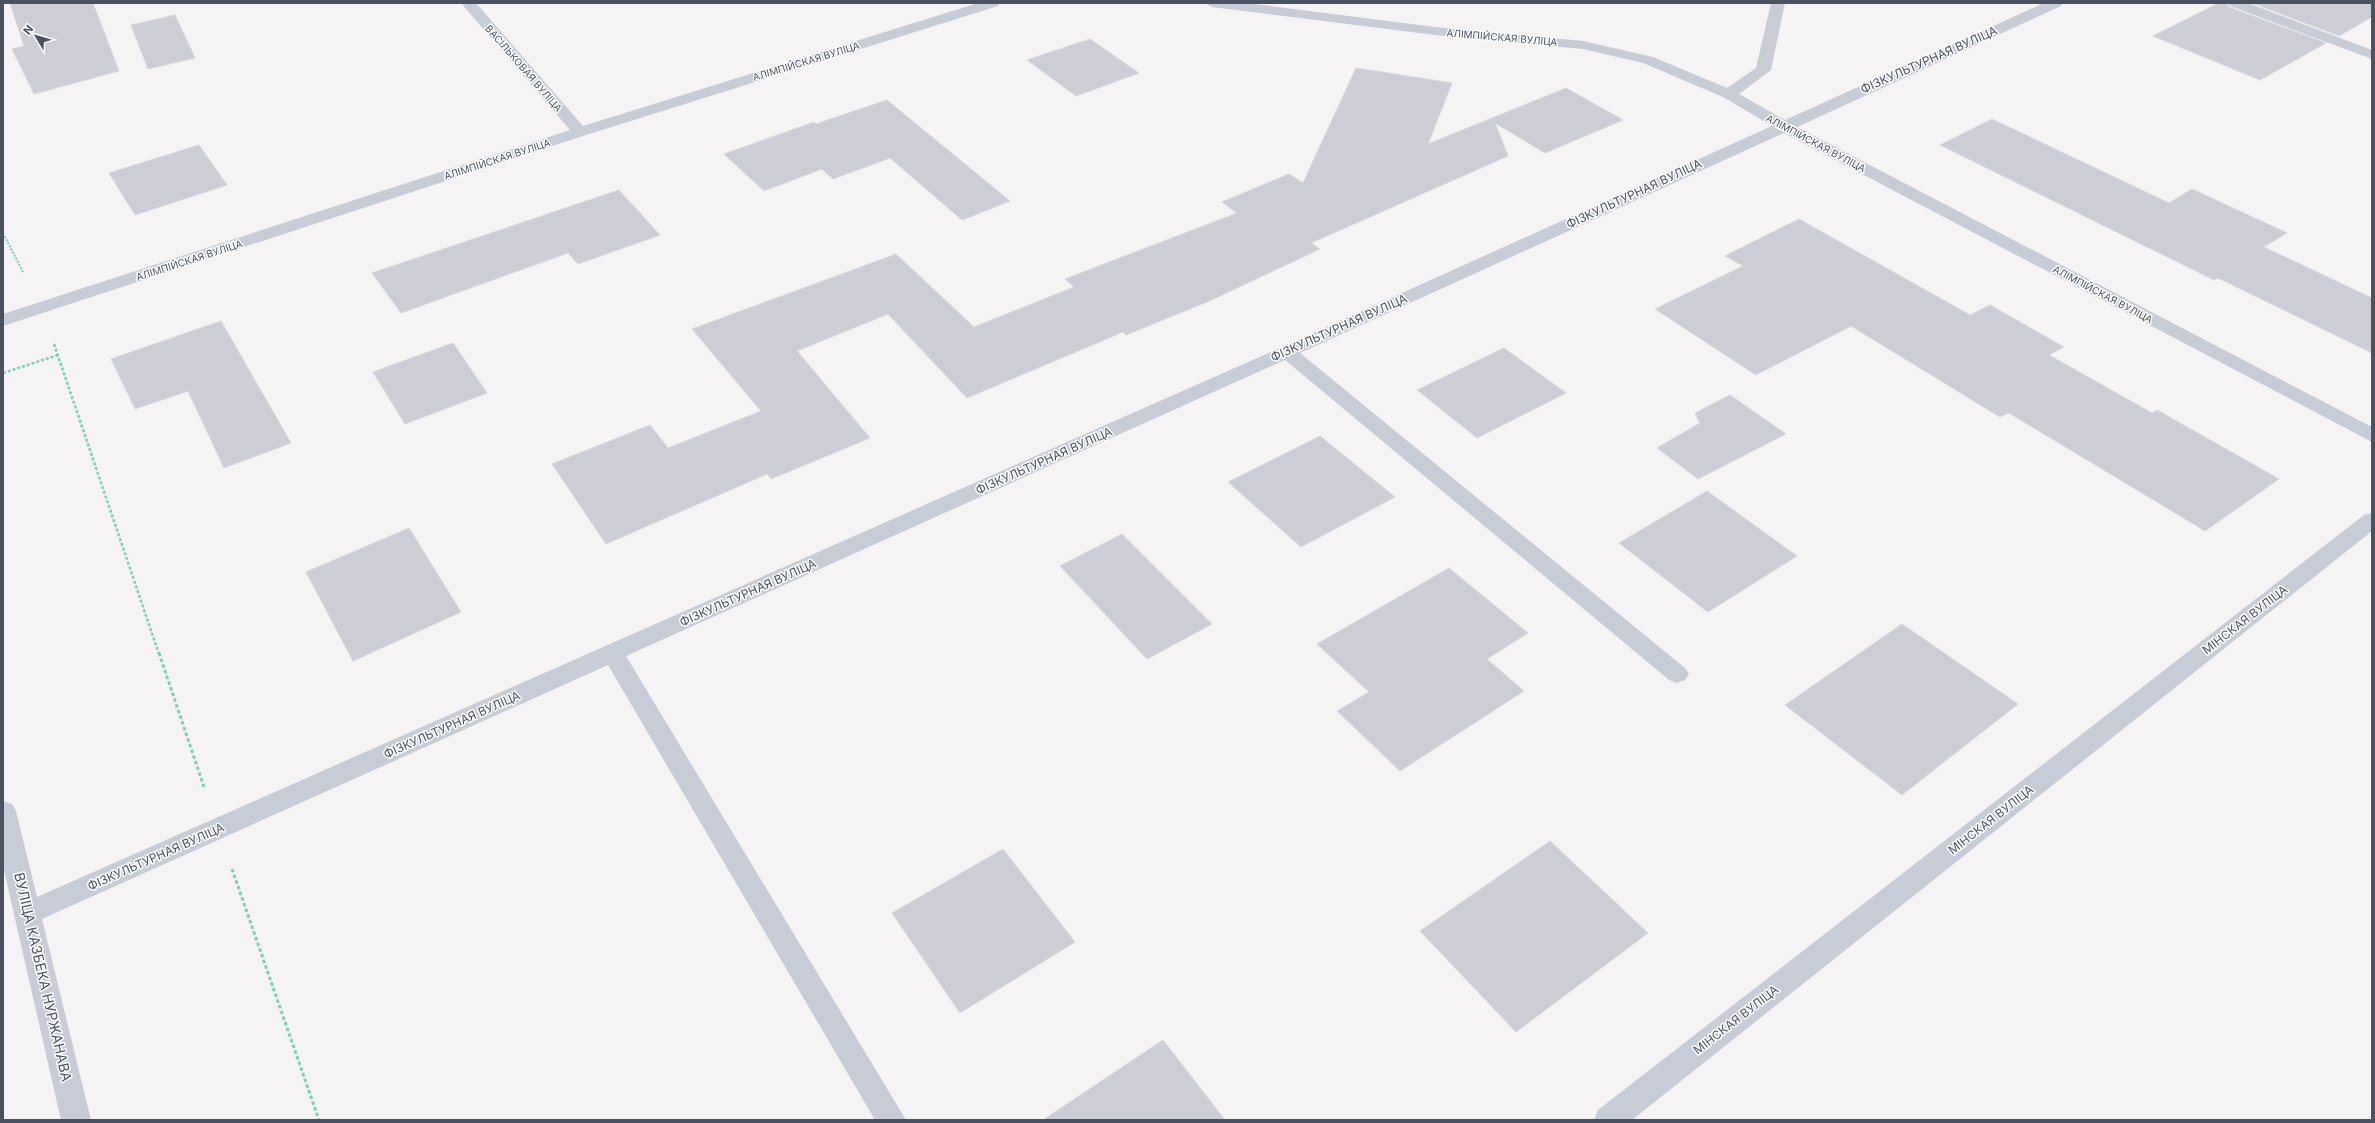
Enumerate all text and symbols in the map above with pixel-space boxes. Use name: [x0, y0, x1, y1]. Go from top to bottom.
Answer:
north arrow: [16, 16, 56, 56]
text: N: [20, 22, 36, 37]
street label: ВАСІЛЬКОВАЯ ВУЛІЦА: [483, 22, 565, 114]
street label: ФІЗКУЛЬТУРНАЯ ВУЛІЦА: [1858, 23, 1999, 96]
street label: АЛІМПІЙСКАЯ ВУЛІЦА: [1446, 25, 1558, 48]
street label: АЛІМПІЙСКАЯ ВУЛІЦА: [751, 38, 861, 83]
street label: АЛІМПІЙСКАЯ ВУЛІЦА: [1764, 111, 1868, 174]
street label: АЛІМПІЙСКАЯ ВУЛІЦА: [442, 135, 552, 182]
street label: ФІЗКУЛЬТУРНАЯ ВУЛІЦА: [1564, 156, 1704, 232]
street label: АЛІМПІЙСКАЯ ВУЛІЦА: [134, 236, 244, 283]
street label: АЛІМПІЙСКАЯ ВУЛІЦА: [2051, 262, 2155, 325]
street label: ФІЗКУЛЬТУРНАЯ ВУЛІЦА: [1268, 291, 1409, 364]
street label: ФІЗКУЛЬТУРНАЯ ВУЛІЦА: [973, 424, 1114, 497]
street label: ФІЗКУЛЬТУРНАЯ ВУЛІЦА: [677, 556, 818, 629]
street label: МІНСКАЯ ВУЛІЦА: [2199, 582, 2290, 657]
street label: ФІЗКУЛЬТУРНАЯ ВУЛІЦА: [381, 688, 522, 761]
street label: МІНСКАЯ ВУЛІЦА: [1945, 782, 2036, 857]
street label: ФІЗКУЛЬТУРНАЯ ВУЛІЦА: [85, 820, 226, 893]
street label: ВУЛІЦА КАЗБЕКА НУРЖАНАВА: [11, 871, 76, 1083]
street label: МІНСКАЯ ВУЛІЦА: [1690, 982, 1781, 1057]

